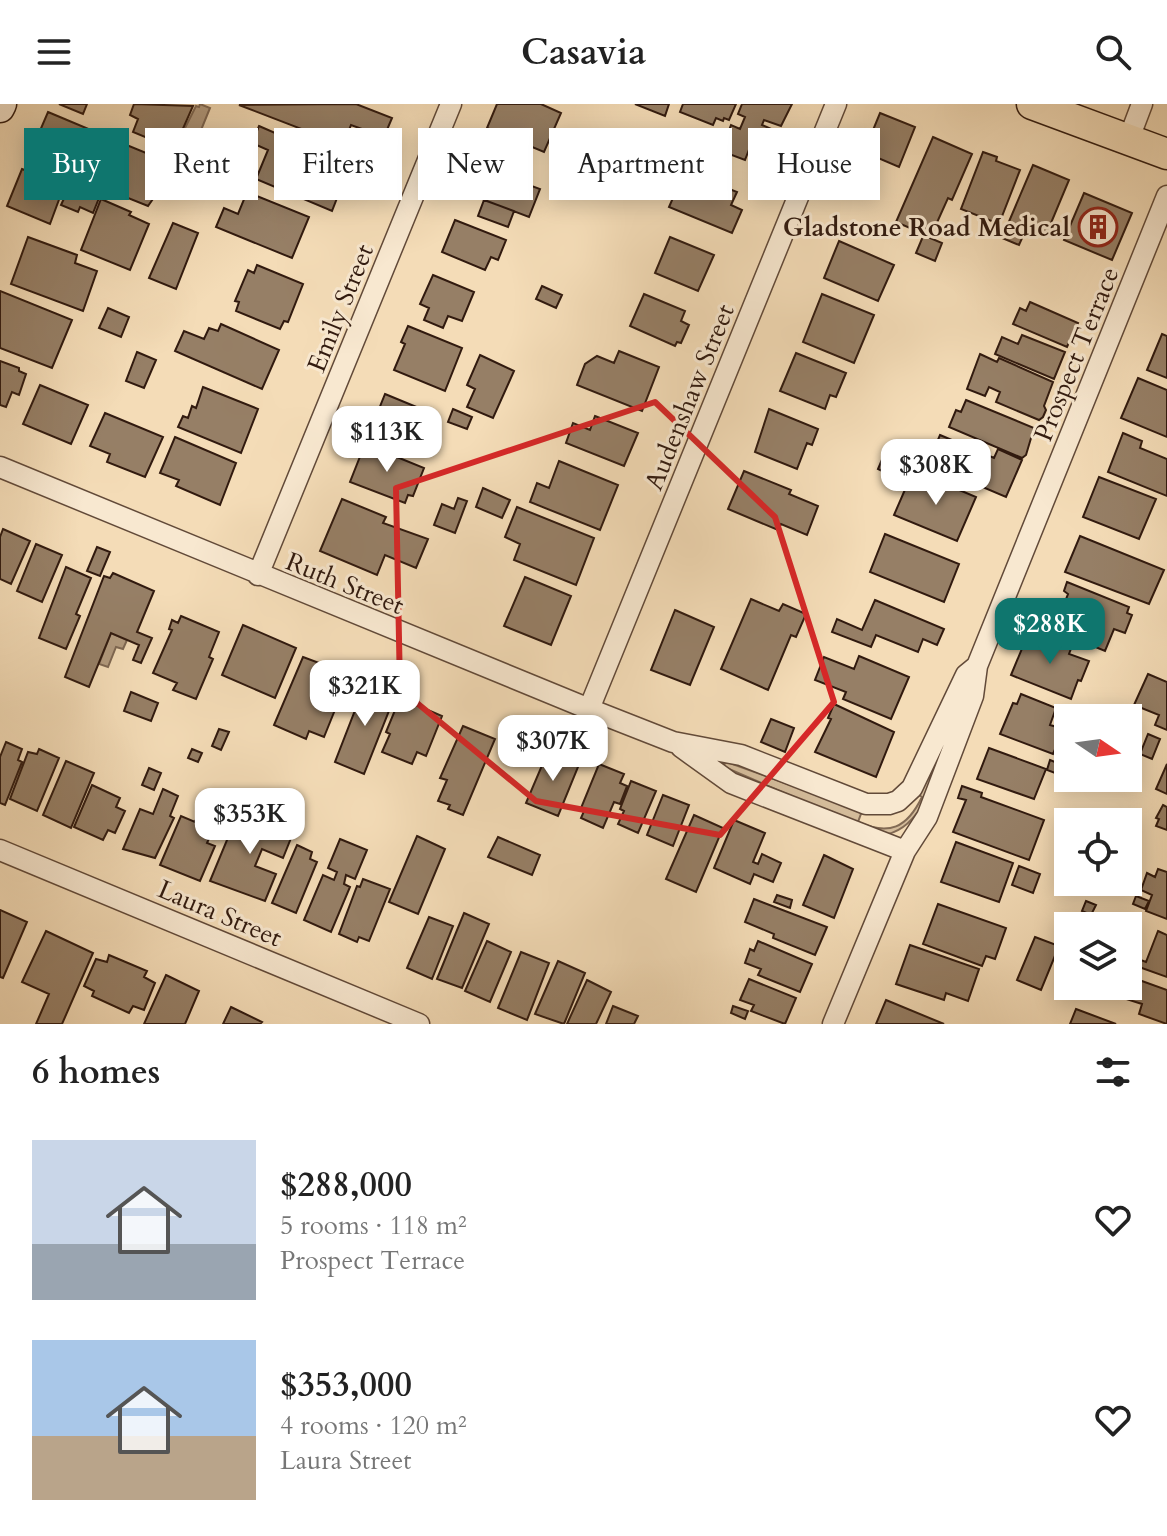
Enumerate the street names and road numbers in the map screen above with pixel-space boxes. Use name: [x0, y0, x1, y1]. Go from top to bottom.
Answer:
street label: Emily Street: [299, 239, 382, 377]
street label: Prospect Terrace: [1026, 262, 1127, 447]
street label: Audenshaw Street: [636, 299, 743, 495]
street label: Ruth Street: [281, 544, 409, 623]
street label: Laura Street: [152, 872, 287, 955]

